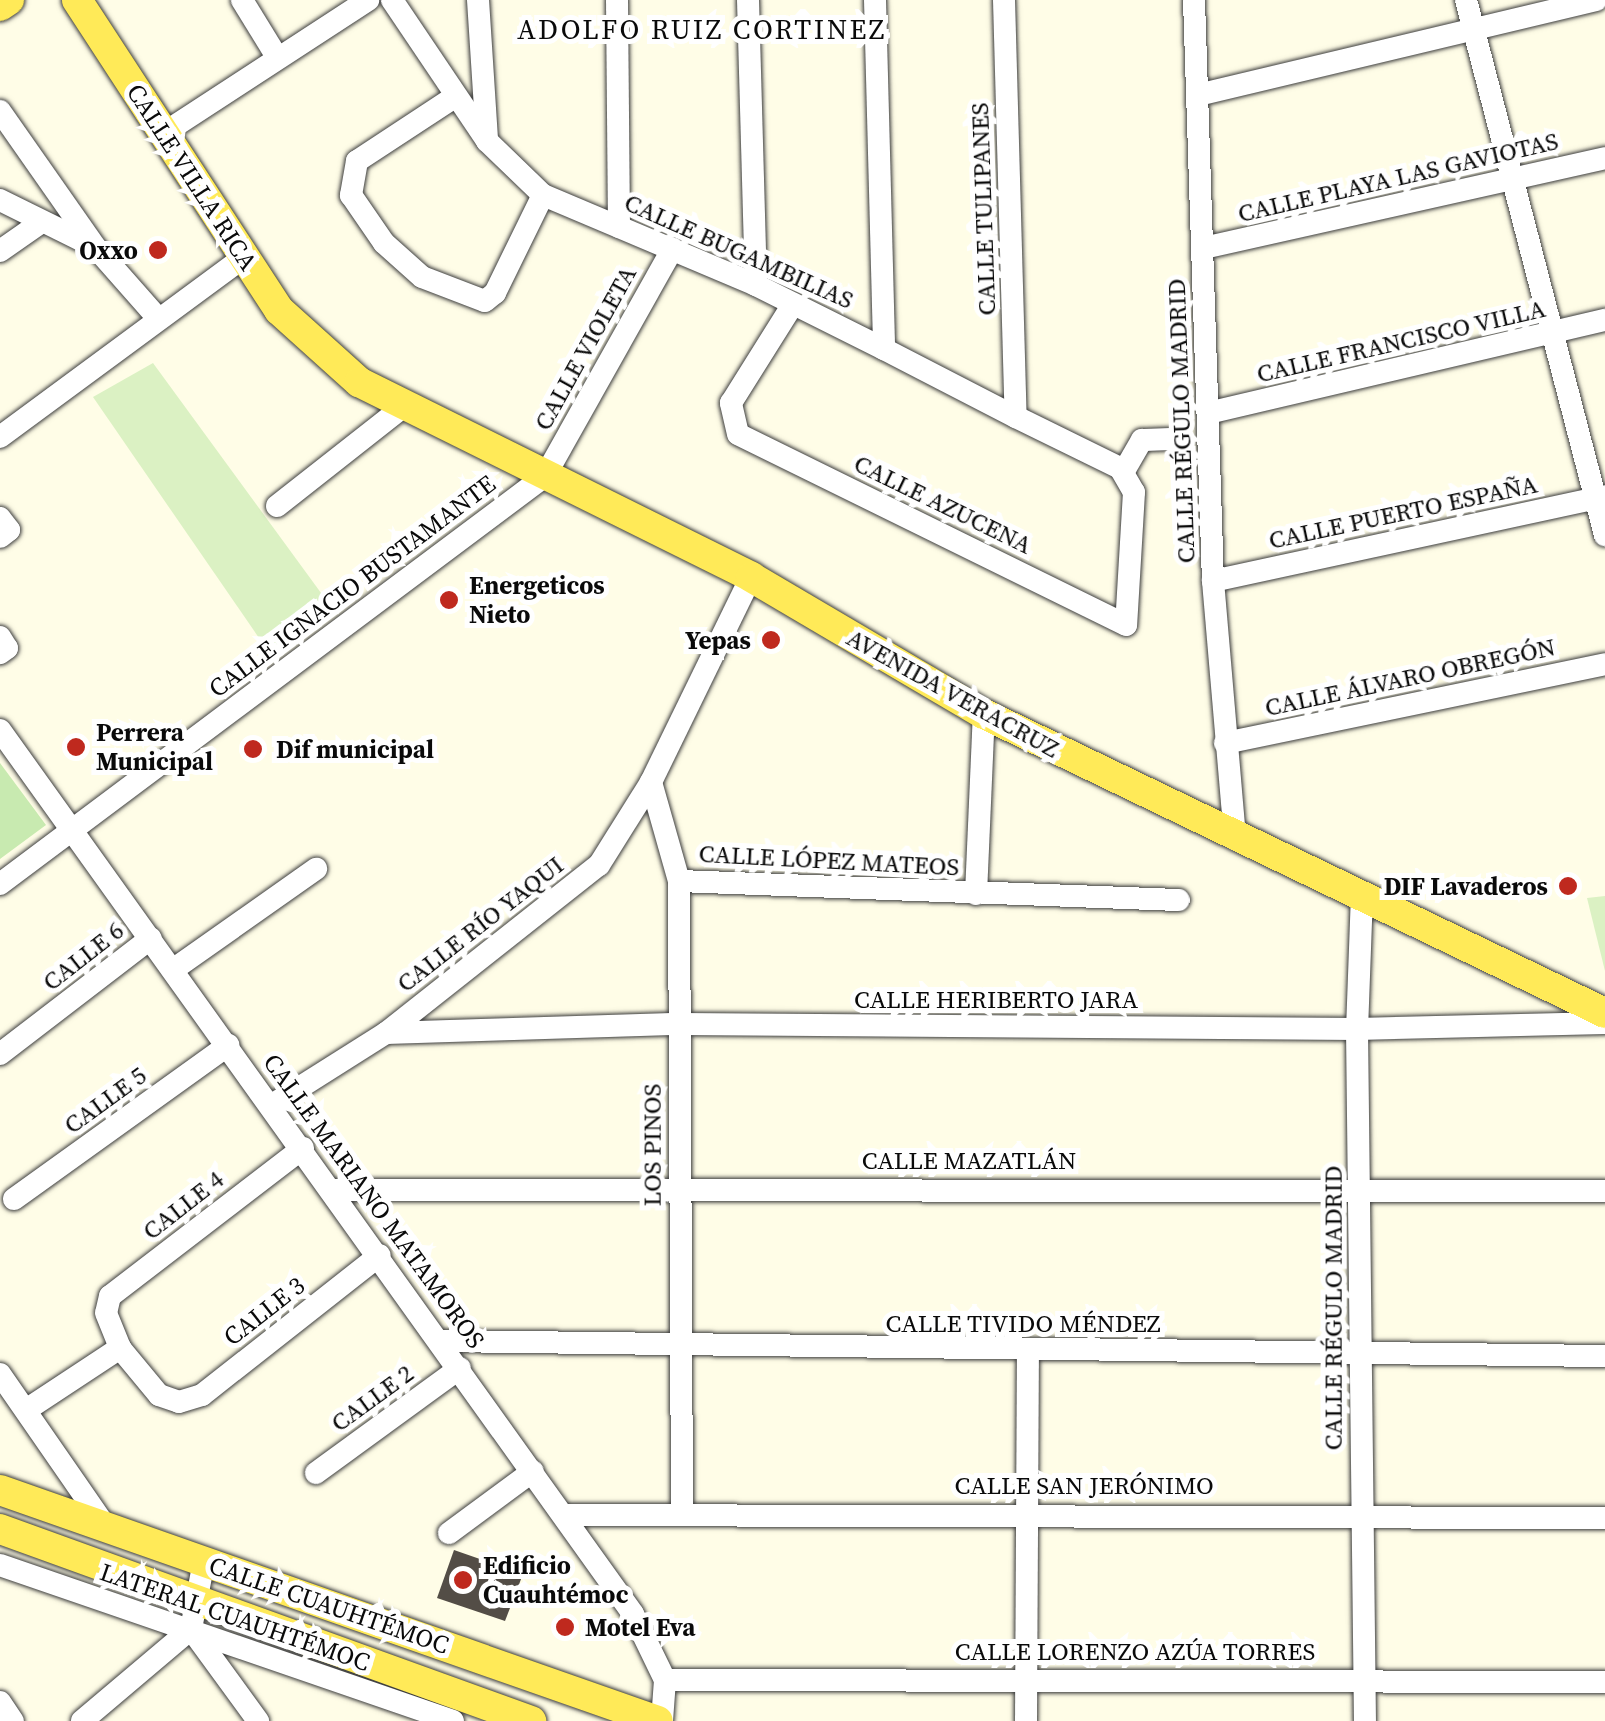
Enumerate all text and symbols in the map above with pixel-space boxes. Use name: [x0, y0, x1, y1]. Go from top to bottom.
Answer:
district label: ADOLFO RUIZ CORTINEZ: [517, 12, 887, 46]
street label: CALLE VILLA RICA: [120, 78, 264, 276]
street label: CALLE TULIPANES: [964, 102, 1002, 316]
street label: CALLE PLAYA LAS GAVIOTAS: [1235, 126, 1561, 228]
street label: CALLE BUGAMBILIAS: [620, 187, 858, 315]
place label: Oxxo: [79, 235, 138, 265]
marker: Oxxo: [147, 239, 169, 261]
street label: CALLE VIOLETA: [527, 260, 643, 436]
street label: CALLE RÉGULO MADRID: [1161, 278, 1201, 564]
street label: CALLE FRANCISCO VILLA: [1253, 293, 1549, 389]
street label: CALLE AZUCENA: [849, 448, 1037, 560]
street label: CALLE IGNACIO BUSTAMANTE: [203, 468, 501, 704]
street label: CALLE PUERTO ESPAÑA: [1266, 469, 1540, 555]
place label: Energeticos Nieto: [469, 571, 605, 630]
marker: Energeticos Nieto: [438, 589, 460, 611]
street label: AVENIDA VERACRUZ: [841, 622, 1065, 764]
place label: Yepas: [685, 625, 751, 655]
marker: Yepas: [760, 629, 782, 651]
street label: CALLE ÁLVARO OBREGÓN: [1262, 632, 1558, 722]
place label: Perrera Municipal: [96, 718, 213, 777]
place label: Dif municipal: [276, 734, 434, 764]
marker: Perrera Municipal: [65, 736, 87, 758]
marker: Dif municipal: [240, 736, 266, 762]
street label: CALLE LÓPEZ MATEOS: [698, 838, 960, 882]
street label: CALLE RÍO YAQUI: [391, 849, 569, 999]
place label: DIF Lavaderos: [1384, 871, 1548, 901]
marker: DIF Lavaderos: [1557, 875, 1579, 897]
street label: CALLE 6: [37, 915, 129, 997]
street label: CALLE HERIBERTO JARA: [854, 984, 1138, 1014]
street label: CALLE MARIANO MATAMOROS: [257, 1048, 491, 1354]
street label: CALLE 5: [58, 1060, 152, 1140]
street label: LOS PINOS: [637, 1084, 667, 1206]
street label: CALLE MAZATLÁN: [862, 1145, 1076, 1175]
street label: CALLE 4: [137, 1164, 229, 1246]
street label: CALLE RÉGULO MADRID: [1318, 1166, 1348, 1450]
street label: CALLE 3: [218, 1270, 310, 1352]
street label: CALLE TIVIDO MÉNDEZ: [885, 1308, 1161, 1338]
street label: CALLE 2: [325, 1358, 419, 1438]
street label: CALLE SAN JERÓNIMO: [954, 1470, 1214, 1500]
street label: CALLE CUAUHTÉMOC: [205, 1550, 453, 1660]
place label: Edificio Cuauhtémoc: [483, 1551, 628, 1610]
street label: LATERAL CUAUHTÉMOC: [96, 1557, 374, 1677]
marker: Edificio Cuauhtémoc: [452, 1569, 474, 1591]
place label: Motel Eva: [585, 1612, 695, 1642]
marker: Motel Eva: [554, 1616, 576, 1638]
street label: CALLE LORENZO AZÚA TORRES: [955, 1636, 1315, 1666]

